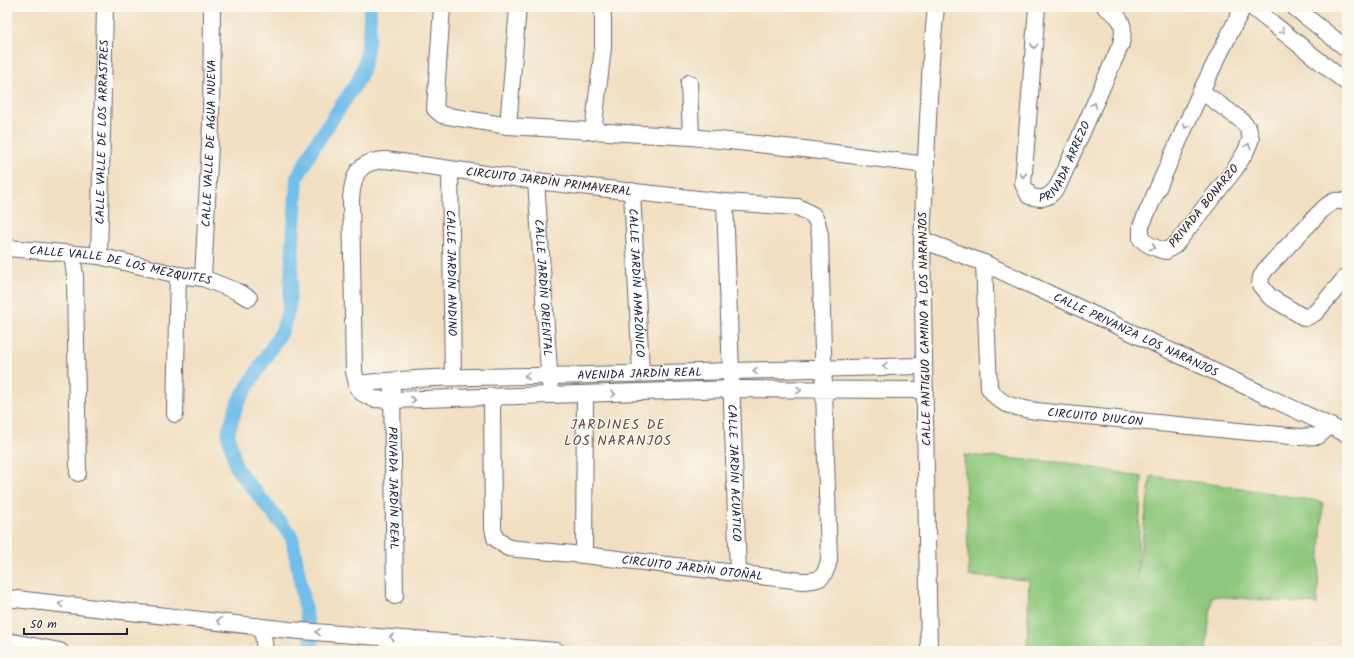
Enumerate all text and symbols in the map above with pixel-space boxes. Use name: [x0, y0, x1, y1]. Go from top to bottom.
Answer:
one-way arrow: [1278, 26, 1285, 33]
street label: CALLE VALLE DE LOS ARRASTRES: [90, 39, 114, 225]
one-way arrow: [1030, 43, 1039, 49]
street label: CALLE VALLE DE AGUA NUEVA: [196, 59, 221, 227]
one-way arrow: [1089, 102, 1097, 110]
street label: PRIVADA ARREZO: [1038, 117, 1095, 208]
one-way arrow: [1182, 123, 1190, 130]
one-way arrow: [1244, 142, 1252, 149]
street label: PRIVADA BONARZO: [1164, 160, 1244, 252]
street label: CIRCUITO JARDÍN PRIMAVERAL: [465, 162, 633, 202]
one-way arrow: [1019, 172, 1027, 178]
street label: CALLE JARDÍN AMAZÓNICO: [623, 208, 650, 358]
street label: CALLE JARDÍN ANDINO: [441, 210, 462, 337]
street label: CALLE ANTIGUO CAMINO A LOS NARANJOS: [913, 211, 937, 446]
street label: CALLE JARDÍN ORIENTAL: [529, 219, 558, 357]
street label: CALLE VALLE DE LOS MEZQUITES: [28, 240, 215, 290]
one-way arrow: [1149, 242, 1156, 250]
street label: CALLE PRIVANZA LOS NARANJOS: [1050, 287, 1222, 382]
street label: AVENIDA JARDÍN REAL: [577, 362, 702, 385]
one-way arrow: [882, 362, 888, 371]
one-way arrow: [752, 366, 758, 375]
one-way arrow: [524, 372, 530, 380]
one-way arrow: [796, 386, 802, 394]
one-way arrow: [610, 390, 616, 398]
one-way arrow: [410, 395, 416, 404]
street label: CIRCUITO DIUCON: [1047, 403, 1144, 431]
street label: CALLE JARDÍN ACUATICO: [723, 404, 746, 543]
district label: JARDINES DE LOS NARANJOS: [564, 414, 672, 452]
street label: PRIVADA JARDÍN REAL: [383, 426, 404, 550]
street label: CIRCUITO JARDÍN OTOÑAL: [621, 550, 764, 586]
one-way arrow: [58, 600, 65, 609]
scale bar: [24, 610, 127, 636]
text: 50 m: [30, 615, 57, 634]
one-way arrow: [215, 617, 222, 626]
one-way arrow: [315, 628, 321, 637]
one-way arrow: [389, 633, 395, 642]

